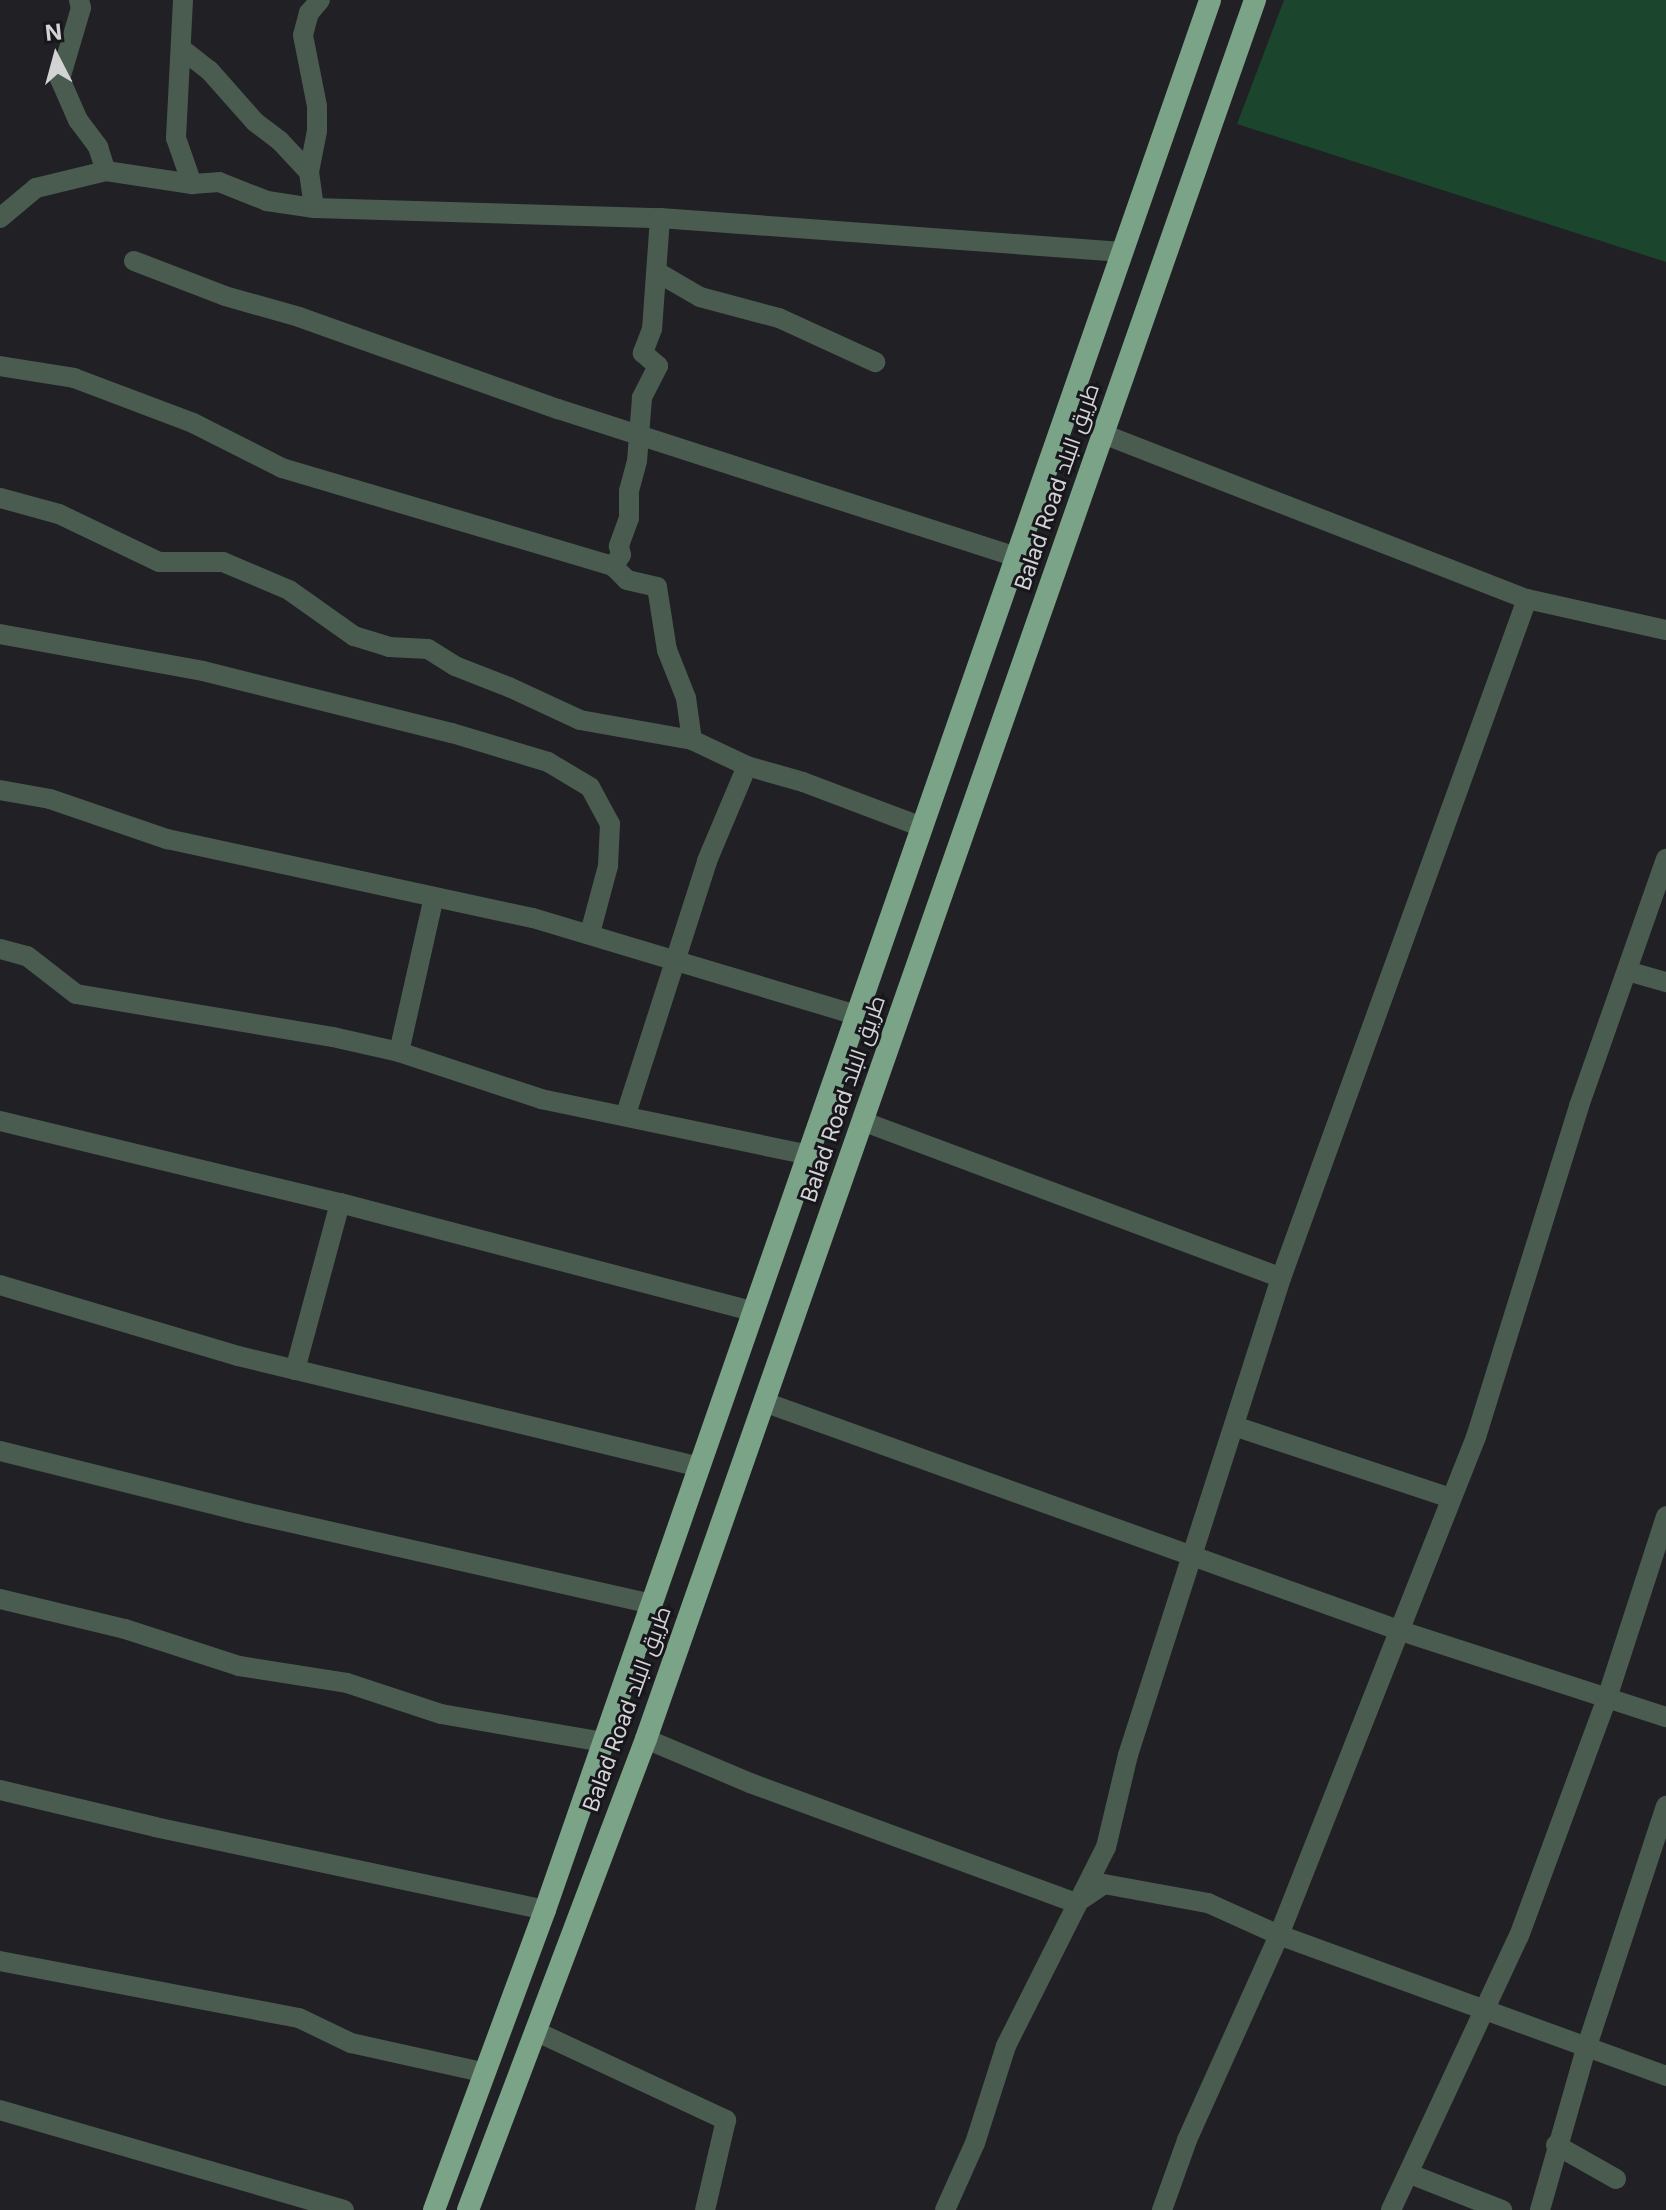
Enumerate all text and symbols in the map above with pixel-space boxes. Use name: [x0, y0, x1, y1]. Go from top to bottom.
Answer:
north arrow: [16, 16, 96, 96]
text: N: [44, 18, 63, 46]
street label: Balad Road طريق البلد: [1009, 380, 1105, 594]
street label: Balad Road طريق البلد: [795, 992, 891, 1206]
street label: Balad Road طريق البلد: [578, 1603, 676, 1815]

